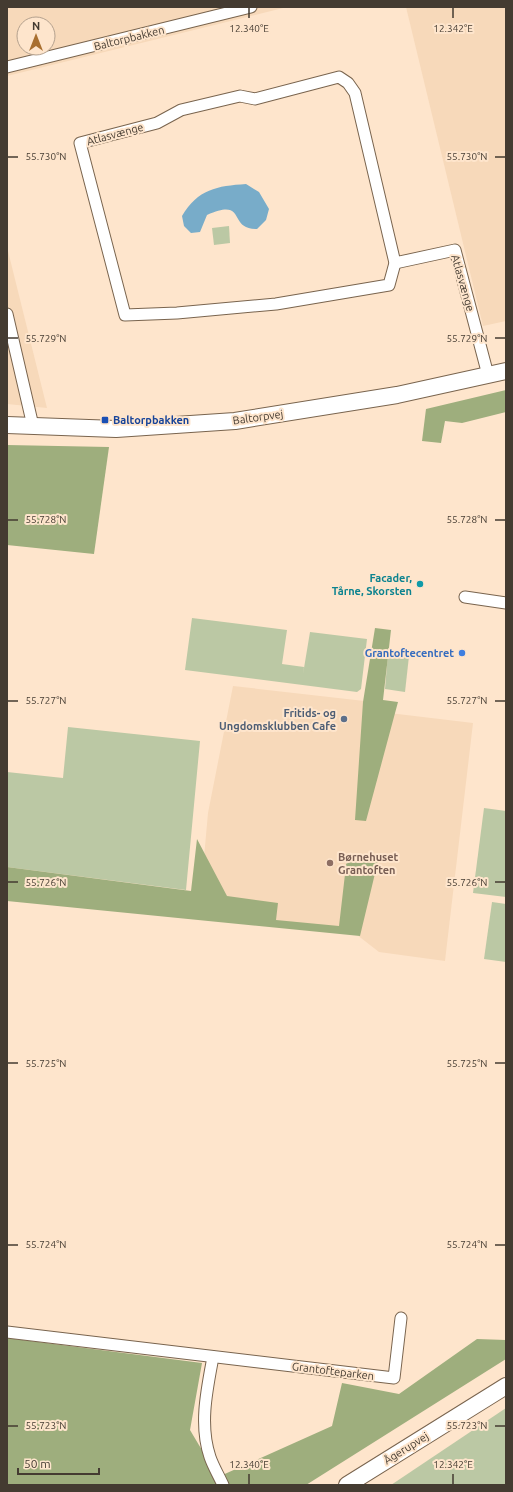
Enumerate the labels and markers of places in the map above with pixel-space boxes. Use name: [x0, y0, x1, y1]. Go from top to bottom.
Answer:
place label: Baltorpbakken: [113, 414, 189, 426]
marker: Baltorpbakken: [100, 415, 110, 425]
place label: Facader, Tårne, Skorsten: [332, 572, 412, 597]
marker: Facader, Tårne, Skorsten: [415, 579, 425, 589]
place label: Grantoftecentret: [365, 647, 454, 659]
marker: Grantoftecentret: [457, 648, 467, 658]
place label: Fritids- og Ungdomsklubben Cafe: [219, 707, 336, 732]
marker: Fritids- og Ungdomsklubben Cafe: [339, 714, 349, 724]
place label: Børnehuset Grantoften: [338, 851, 399, 876]
marker: Børnehuset Grantoften: [325, 858, 335, 868]

